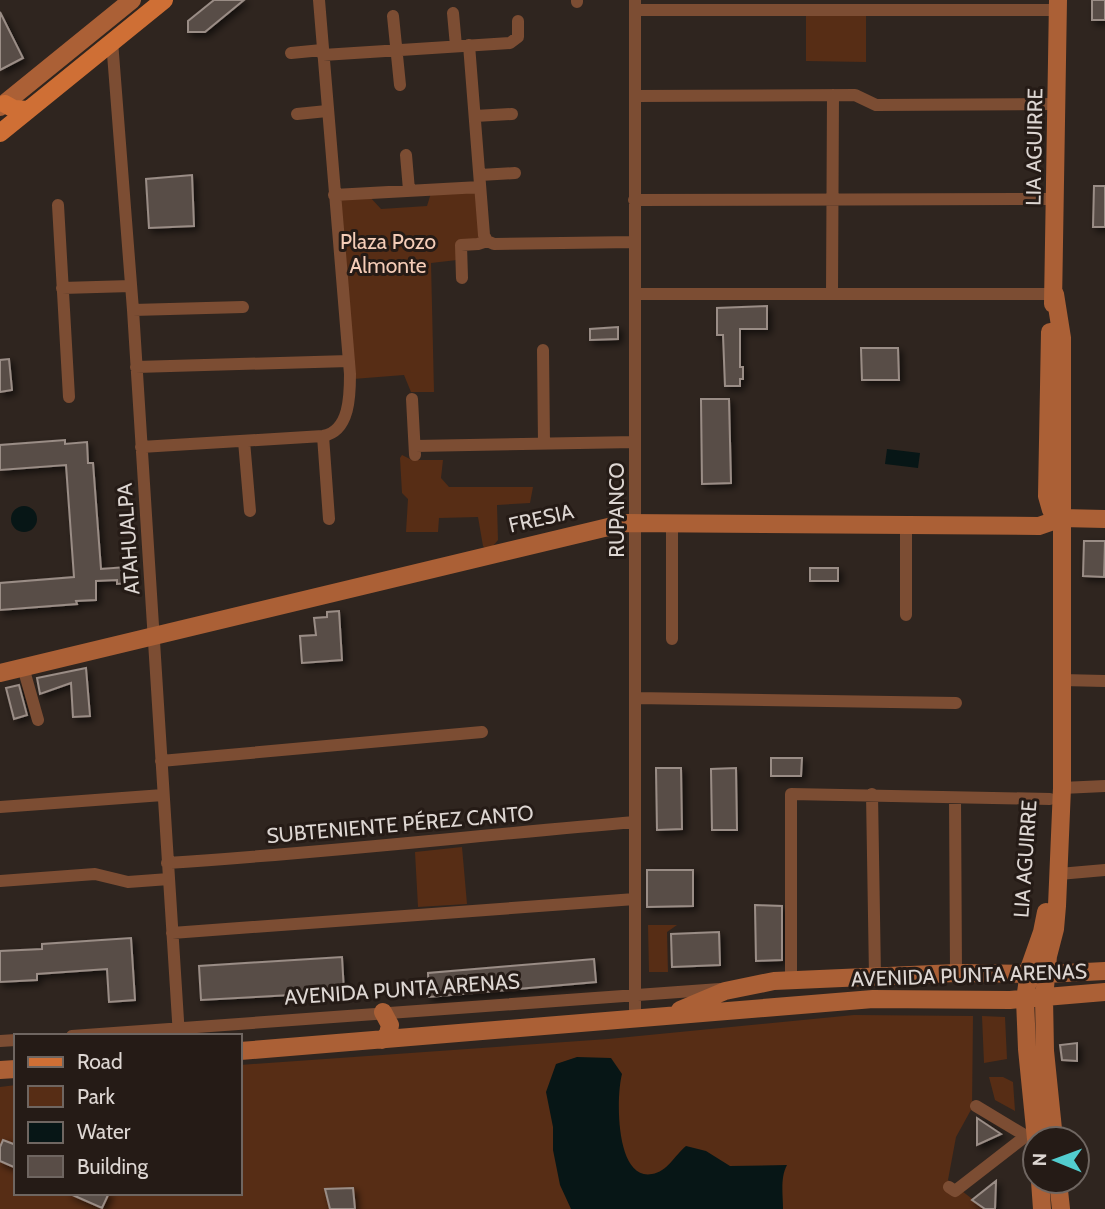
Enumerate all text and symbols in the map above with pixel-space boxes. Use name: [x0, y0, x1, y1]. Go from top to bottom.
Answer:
street label: LIA AGUIRRE: [1020, 88, 1048, 206]
park label: Plaza Pozo Almonte: [340, 229, 436, 278]
street label: RUPANCO: [604, 462, 629, 558]
street label: ATAHUALPA: [112, 482, 144, 596]
street label: FRESIA: [506, 498, 576, 538]
street label: LIA AGUIRRE: [1008, 799, 1042, 919]
street label: SUBTENIENTE PÉREZ CANTO: [265, 800, 535, 848]
street label: AVENIDA PUNTA ARENAS: [851, 958, 1087, 992]
street label: AVENIDA PUNTA ARENAS: [283, 968, 521, 1010]
legend: [14, 1034, 242, 1195]
text: Road: [77, 1049, 123, 1074]
text: Park: [77, 1084, 115, 1109]
text: Water: [77, 1119, 131, 1144]
north arrow: [1021, 1125, 1091, 1195]
text: N: [1028, 1153, 1051, 1167]
text: Building: [77, 1154, 149, 1179]

